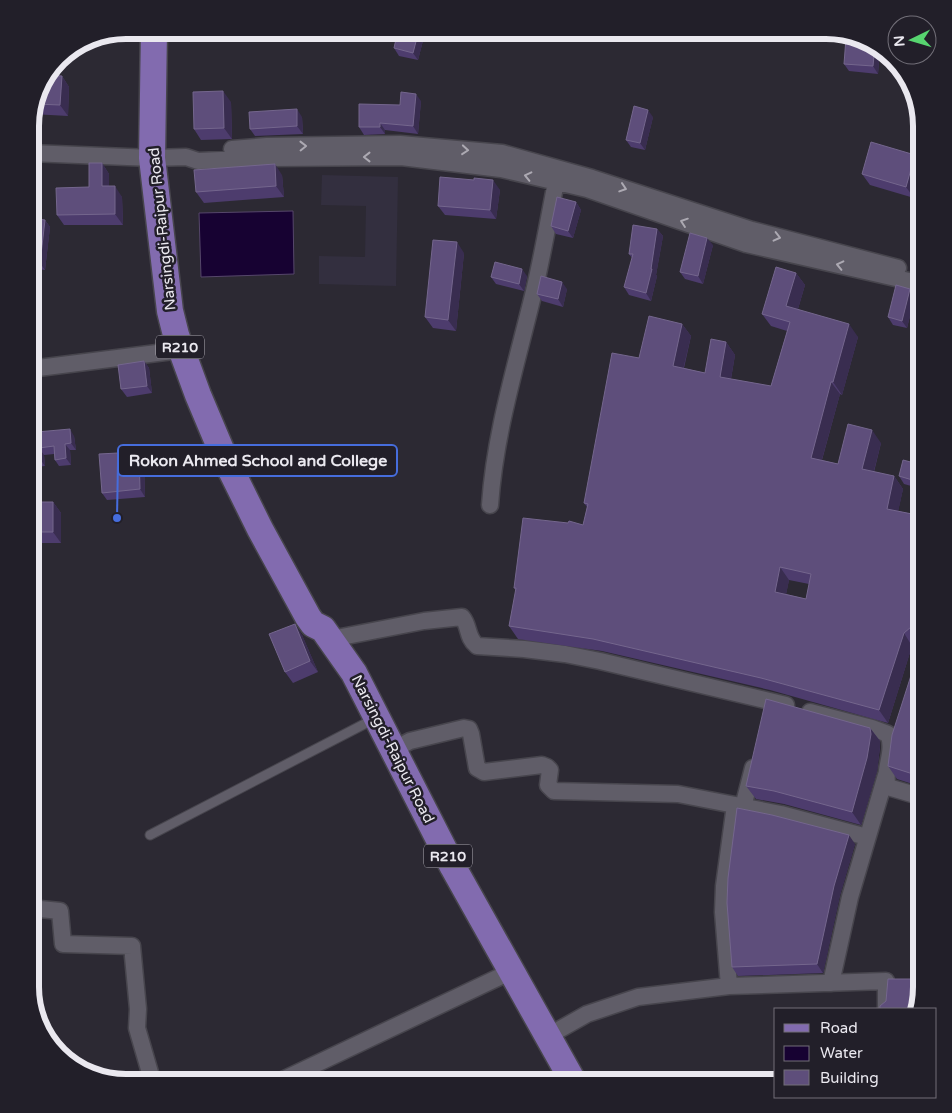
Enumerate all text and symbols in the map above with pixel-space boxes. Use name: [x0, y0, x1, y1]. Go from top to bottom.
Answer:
north arrow: [887, 15, 937, 65]
text: N: [891, 35, 909, 47]
one-way arrow: [300, 141, 307, 151]
one-way arrow: [461, 144, 469, 155]
street label: Narsingdi-Raipur Road: [144, 147, 180, 311]
one-way arrow: [363, 152, 371, 162]
one-way arrow: [524, 171, 533, 182]
one-way arrow: [618, 182, 626, 192]
one-way arrow: [680, 218, 689, 228]
one-way arrow: [773, 231, 782, 242]
one-way arrow: [836, 261, 845, 271]
road number: R210: [156, 336, 204, 358]
callout: Rokon Ahmed School and College: [118, 445, 397, 476]
text: Rokon Ahmed School and College: [129, 451, 387, 471]
street label: Narsingdi-Raipur Road: [348, 672, 438, 826]
road number: R210: [424, 844, 472, 868]
legend: [774, 1008, 937, 1098]
text: Road: [820, 1019, 858, 1037]
text: Water: [820, 1044, 863, 1062]
text: Building: [820, 1069, 879, 1087]

